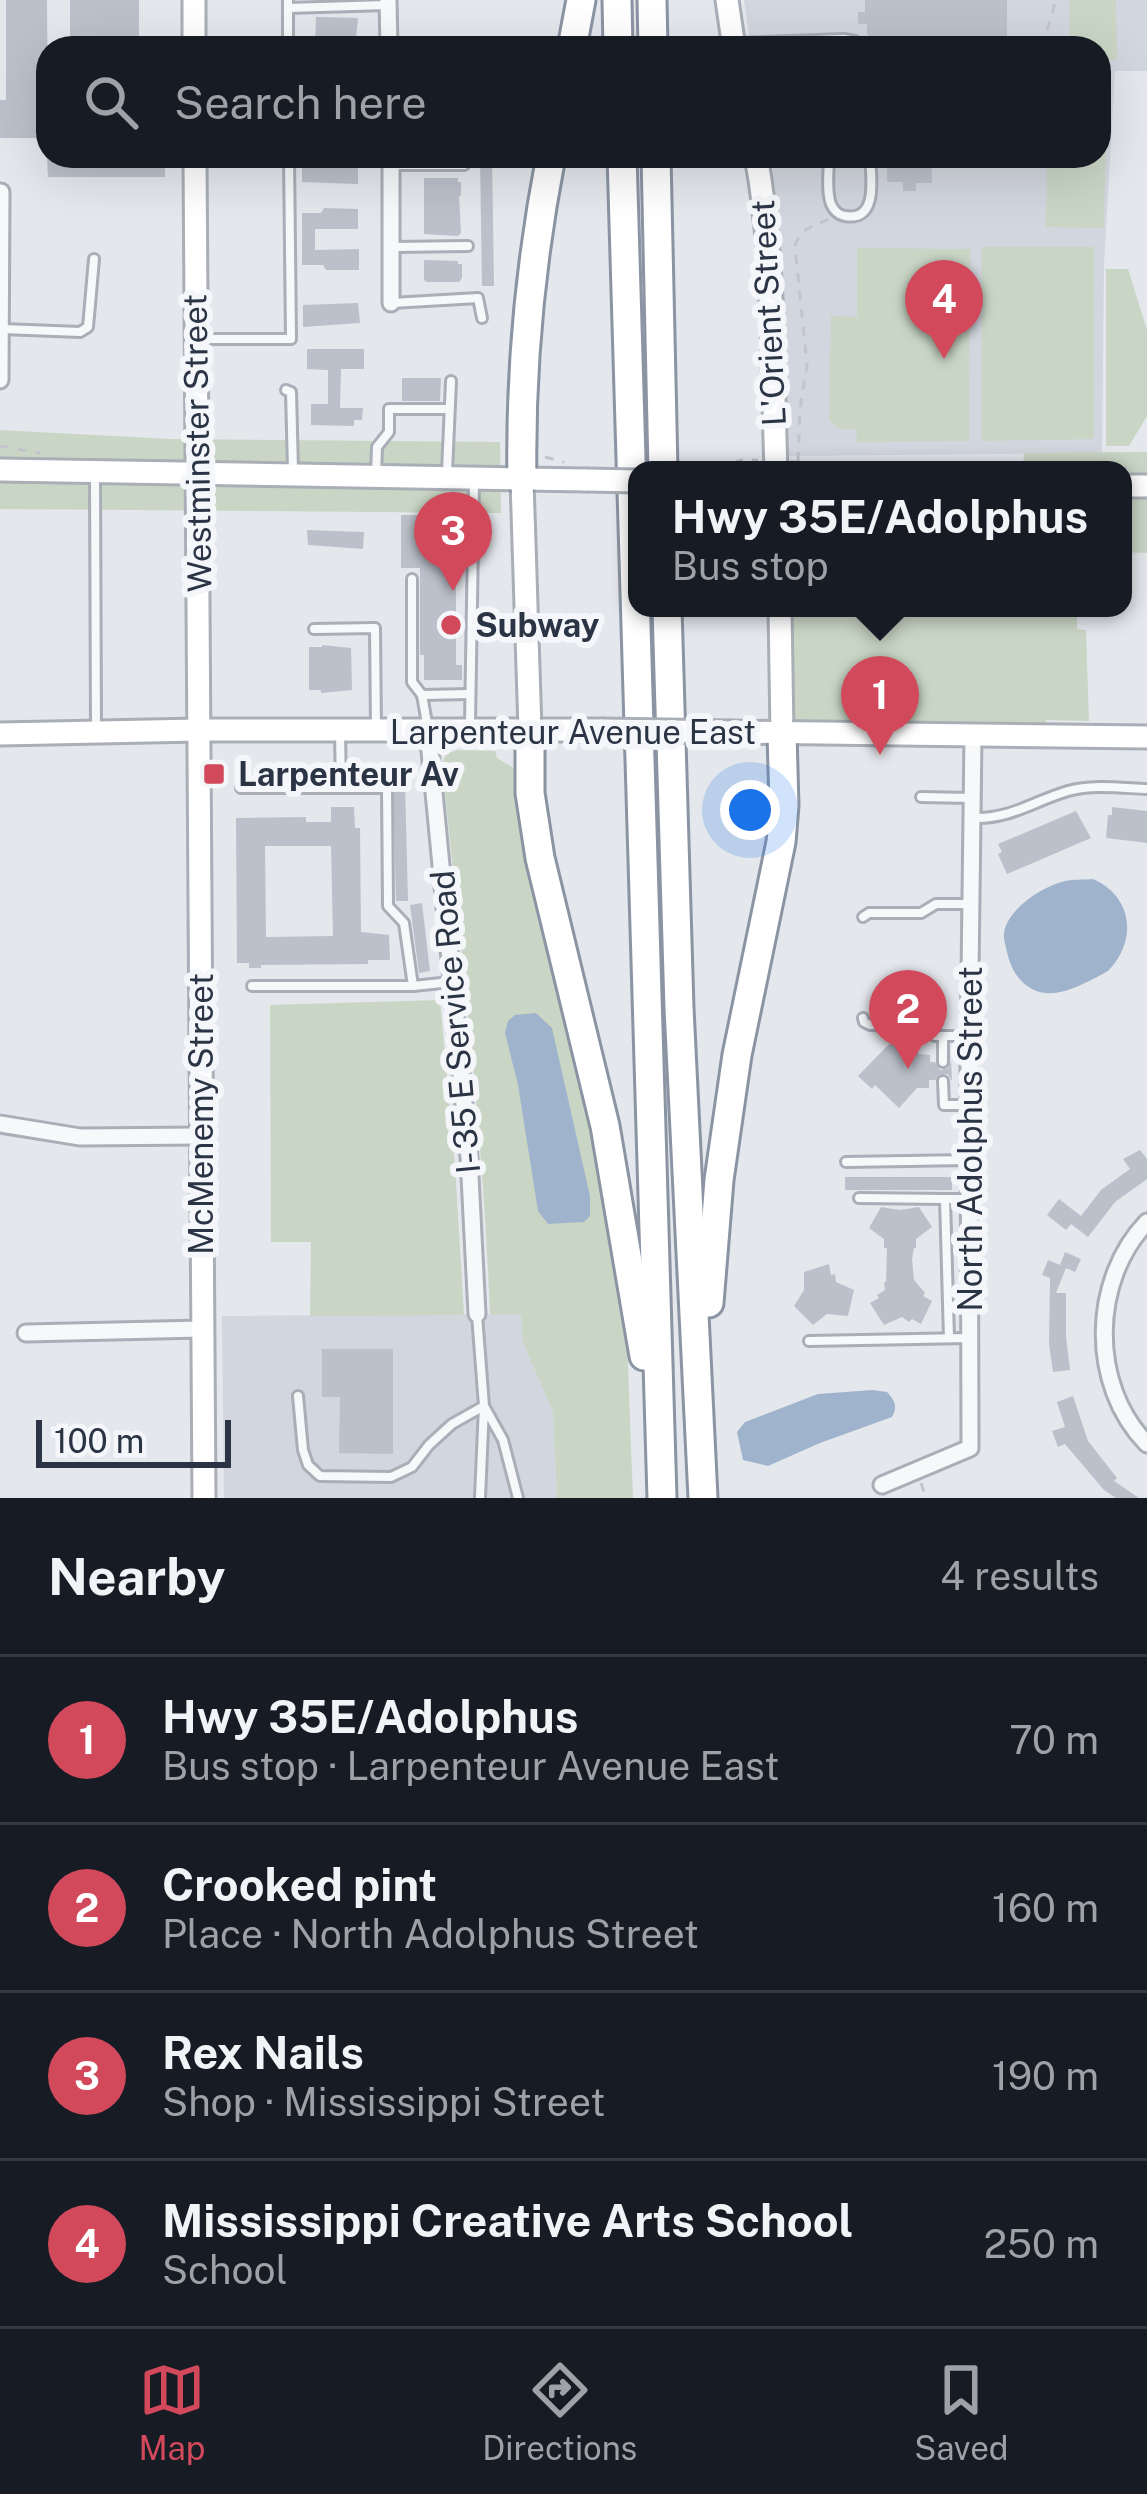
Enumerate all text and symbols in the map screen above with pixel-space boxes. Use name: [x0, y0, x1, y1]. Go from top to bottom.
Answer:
search box: [36, 36, 1111, 168]
icon: search: [78, 69, 144, 135]
text: Search here: [174, 76, 427, 129]
street label: L'Orient Street: [743, 199, 793, 427]
pin: 4: [905, 260, 983, 359]
street label: Westminster Street: [175, 294, 219, 592]
popup: [628, 461, 1132, 617]
text: Hwy 35E/Adolphus: [672, 490, 1088, 543]
pin: 3: [414, 492, 492, 591]
text: Bus stop: [672, 543, 829, 589]
place label: Subway: [475, 606, 600, 644]
marker: Subway: [438, 612, 464, 638]
pin: 1: [841, 656, 919, 755]
street label: Larpenteur Avenue East: [390, 713, 756, 751]
place label: Larpenteur Av: [238, 755, 459, 793]
marker: Larpenteur Av: [201, 761, 227, 787]
your location: [720, 780, 780, 840]
street label: I- 35 E Service Road: [423, 869, 487, 1175]
street label: North Adolphus Street: [951, 966, 989, 1312]
pin: 2: [869, 970, 947, 1069]
street label: McMenemy Street: [182, 973, 220, 1255]
scale bar: [36, 1414, 231, 1467]
text: 100 m: [54, 1422, 144, 1460]
text: Nearby: [48, 1547, 225, 1606]
text: 4 results: [940, 1553, 1099, 1599]
text: Hwy 35E/Adolphus: [162, 1690, 579, 1743]
text: 1: [79, 1717, 95, 1763]
text: 70 m: [1009, 1717, 1099, 1763]
text: Bus stop · Larpenteur Avenue East: [162, 1743, 779, 1789]
text: Crooked pint: [162, 1858, 437, 1911]
text: 2: [75, 1885, 99, 1931]
text: 160 m: [992, 1885, 1099, 1931]
text: Place · North Adolphus Street: [162, 1911, 699, 1957]
text: Rex Nails: [162, 2026, 364, 2079]
text: 3: [74, 2053, 100, 2099]
text: 190 m: [992, 2053, 1099, 2099]
text: Shop · Mississippi Street: [162, 2079, 605, 2125]
text: Mississippi Creative Arts School: [162, 2194, 853, 2247]
text: 4: [74, 2221, 100, 2267]
text: 250 m: [984, 2221, 1099, 2267]
text: School: [162, 2247, 287, 2293]
tab: Map: [138, 2357, 205, 2467]
tab: Directions: [482, 2357, 637, 2467]
tab: Saved: [914, 2357, 1009, 2467]

